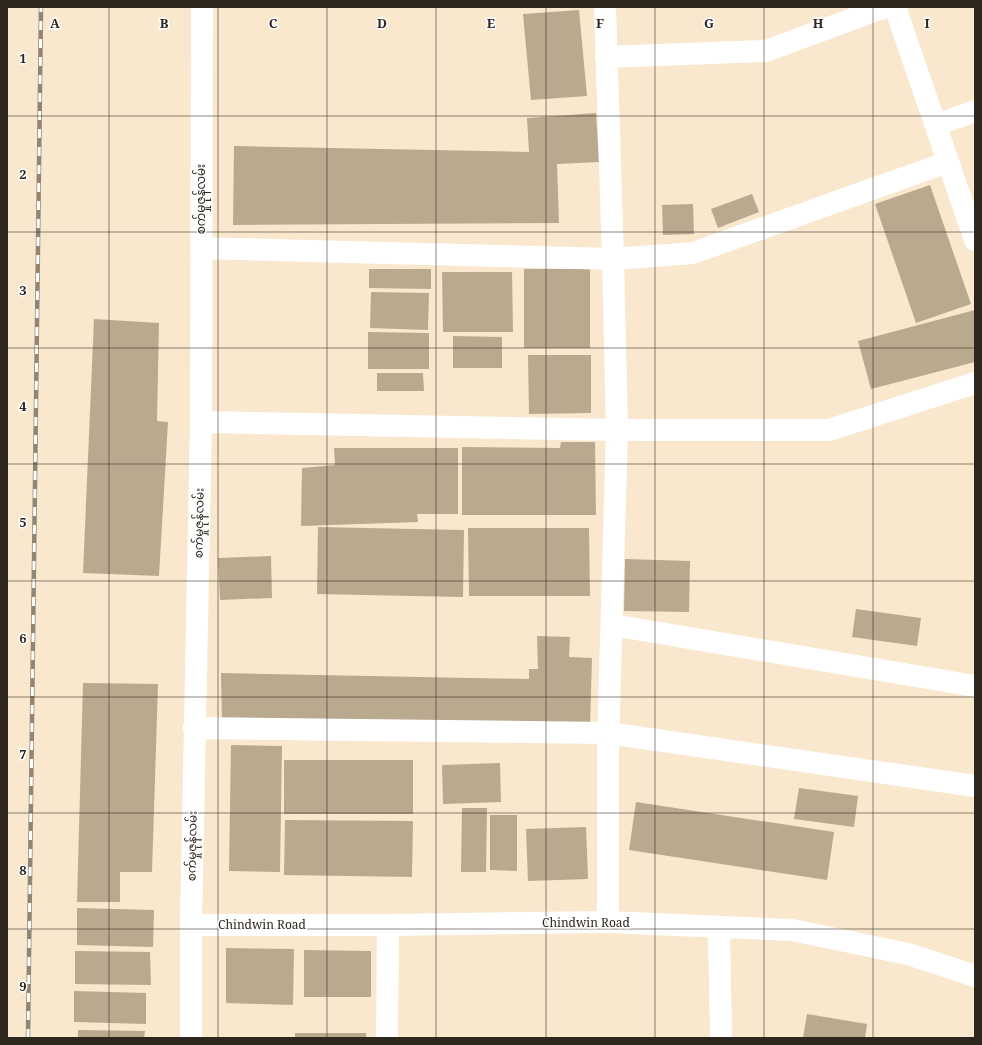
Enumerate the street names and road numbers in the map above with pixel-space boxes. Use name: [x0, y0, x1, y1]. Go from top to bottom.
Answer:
street label: စက်မှုဇုန်လမ်း: [192, 164, 211, 234]
street label: စက်မှုဇုန်လမ်း: [189, 488, 210, 558]
street label: စက်မှုဇုန်လမ်း: [182, 811, 203, 881]
street label: Chindwin Road: [542, 914, 631, 931]
street label: Chindwin Road: [218, 916, 307, 933]

